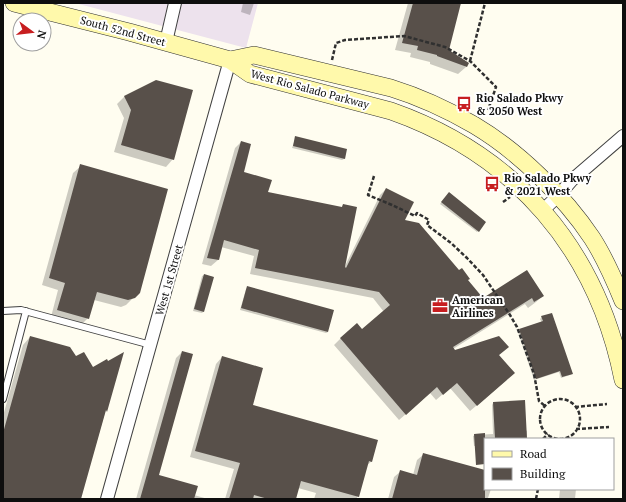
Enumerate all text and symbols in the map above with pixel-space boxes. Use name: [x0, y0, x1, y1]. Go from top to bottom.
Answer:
north arrow: [12, 12, 52, 52]
street label: South 52nd Street: [79, 13, 167, 49]
text: N: [34, 29, 50, 41]
street label: West Rio Salado Parkway: [249, 66, 371, 112]
place label: Rio Salado Pkwy & 2050 West: [476, 91, 563, 118]
bus stop icon: Rio Salado Pkwy & 2050 West: [455, 95, 473, 113]
place label: Rio Salado Pkwy & 2021 West: [504, 171, 591, 198]
bus stop icon: Rio Salado Pkwy & 2021 West: [483, 175, 501, 193]
street label: West 1st Street: [152, 243, 186, 317]
place label: American Airlines: [452, 293, 503, 320]
office icon: American Airlines: [431, 297, 449, 315]
legend: [484, 438, 614, 490]
text: Road: [520, 446, 547, 461]
text: Building: [520, 466, 566, 481]

